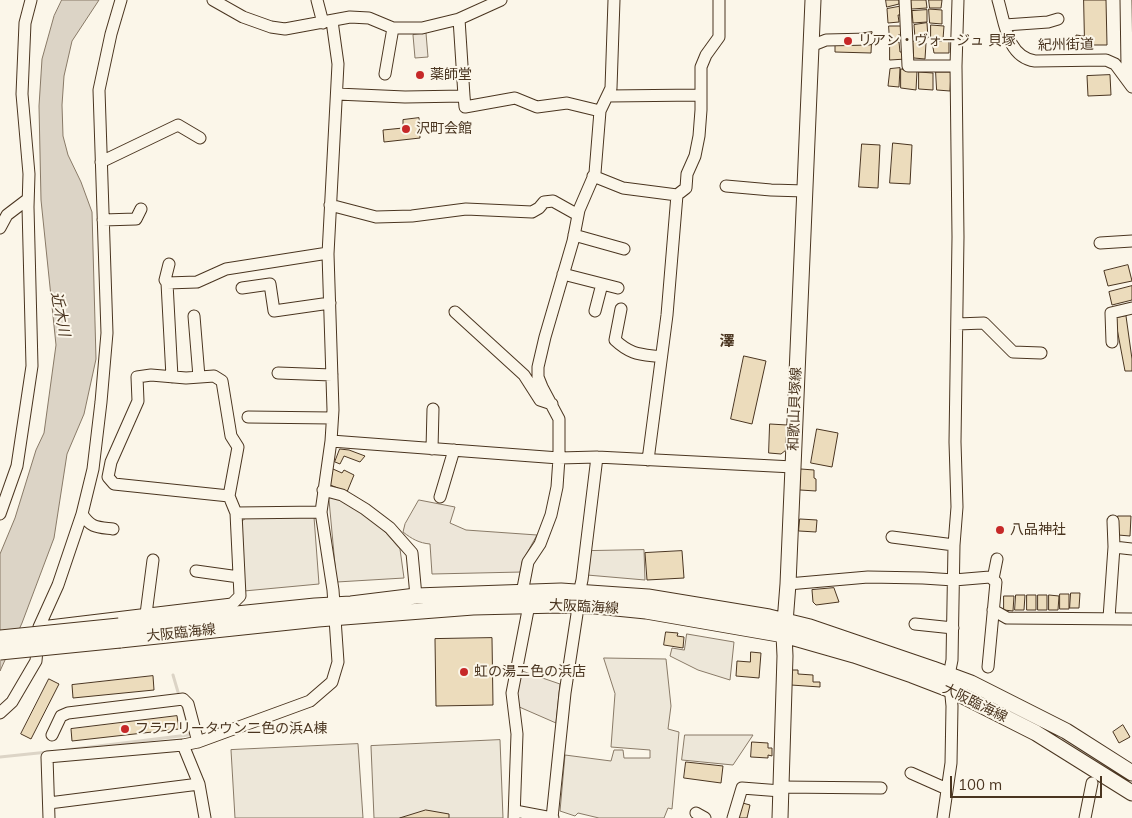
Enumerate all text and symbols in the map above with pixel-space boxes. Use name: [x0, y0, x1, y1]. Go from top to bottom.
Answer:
place label: リアン・ヴォージュ 貝塚: [858, 33, 1016, 49]
marker: リアン・ヴォージュ 貝塚: [842, 35, 854, 47]
street label: 紀州街道: [1038, 36, 1094, 54]
place label: 薬師堂: [430, 67, 472, 83]
marker: 薬師堂: [414, 69, 426, 81]
place label: 沢町会館: [416, 121, 472, 137]
marker: 沢町会館: [400, 123, 412, 135]
water label: 近木川: [47, 290, 73, 338]
district label: 澤: [720, 332, 734, 350]
street label: 和歌山貝塚線: [785, 367, 805, 451]
place label: 八品神社: [1010, 522, 1066, 538]
marker: 八品神社: [994, 524, 1006, 536]
street label: 大阪臨海線: [549, 597, 619, 617]
street label: 大阪臨海線: [145, 621, 217, 645]
place label: 虹の湯二色の浜店: [474, 664, 586, 680]
marker: 虹の湯二色の浜店: [458, 666, 470, 678]
street label: 大阪臨海線: [940, 680, 1010, 726]
place label: フラワリータウン二色の浜A棟: [135, 721, 327, 737]
marker: フラワリータウン二色の浜A棟: [119, 723, 131, 735]
scale bar: [952, 766, 1104, 798]
text: 100 m: [958, 775, 1002, 794]

